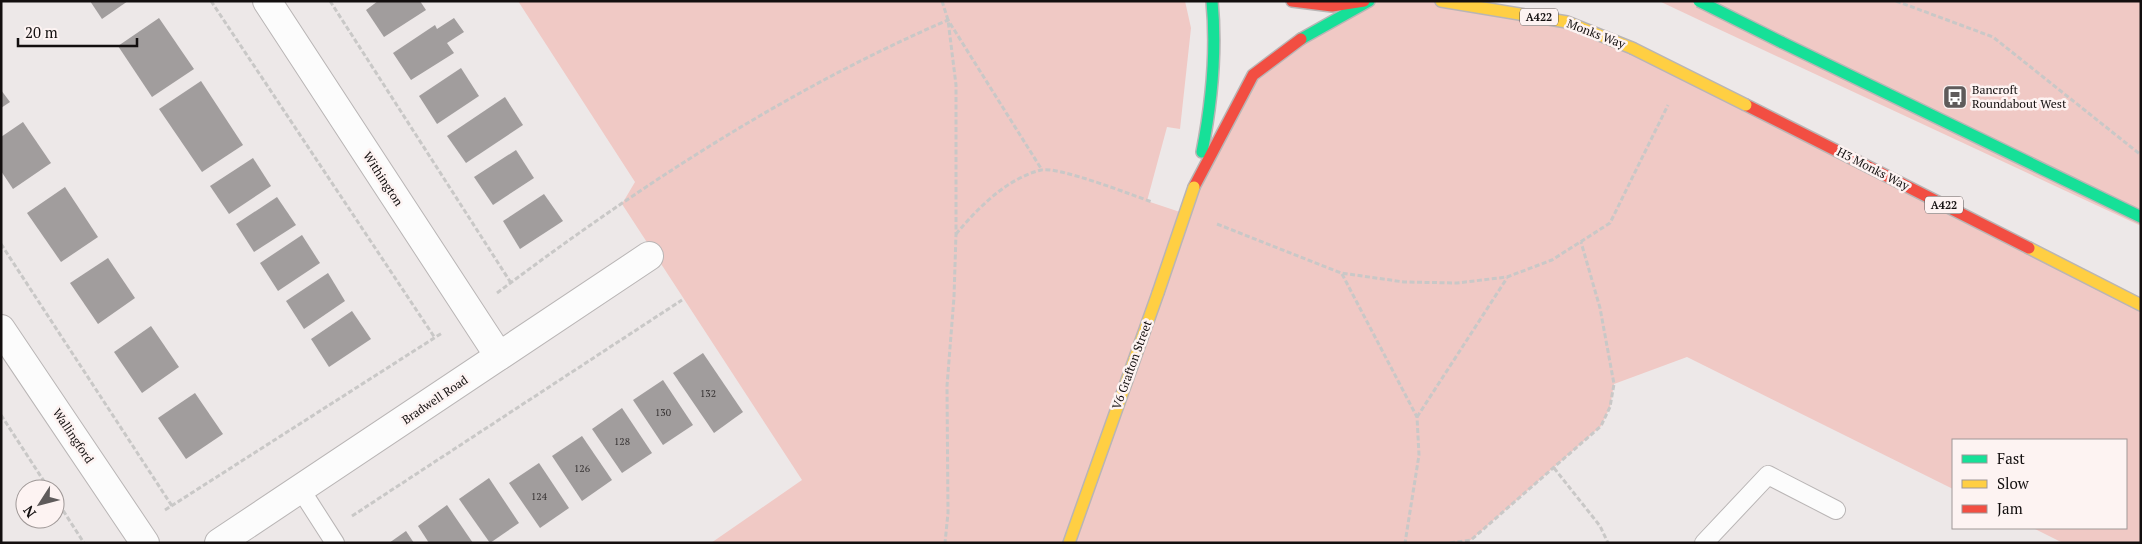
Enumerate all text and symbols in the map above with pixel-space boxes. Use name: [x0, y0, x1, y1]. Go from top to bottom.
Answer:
road number: A422: [1520, 8, 1558, 26]
scale bar: [18, 15, 136, 47]
street label: Monks Way: [1565, 16, 1628, 52]
text: 20 m: [25, 22, 58, 42]
place label: Bancroft Roundabout West: [1972, 82, 2067, 111]
bus stop icon: Bancroft Roundabout West: [1942, 84, 1968, 110]
street label: H3 Monks Way: [1835, 144, 1913, 194]
street label: Withington: [360, 149, 406, 209]
road number: A422: [1925, 196, 1963, 214]
street label: V6 Grafton Street: [1108, 318, 1155, 411]
street label: Bradwell Road: [399, 372, 471, 427]
house number: 132: [700, 387, 716, 400]
street label: Wallingford: [50, 406, 97, 466]
house number: 130: [655, 406, 671, 419]
house number: 128: [614, 435, 630, 448]
legend: [1952, 439, 2127, 529]
text: Fast: [1997, 448, 2025, 468]
house number: 126: [574, 462, 591, 475]
text: Slow: [1997, 473, 2030, 493]
north arrow: [15, 479, 65, 529]
house number: 124: [531, 490, 548, 503]
text: Jam: [1997, 498, 2023, 518]
text: N: [18, 502, 40, 522]

